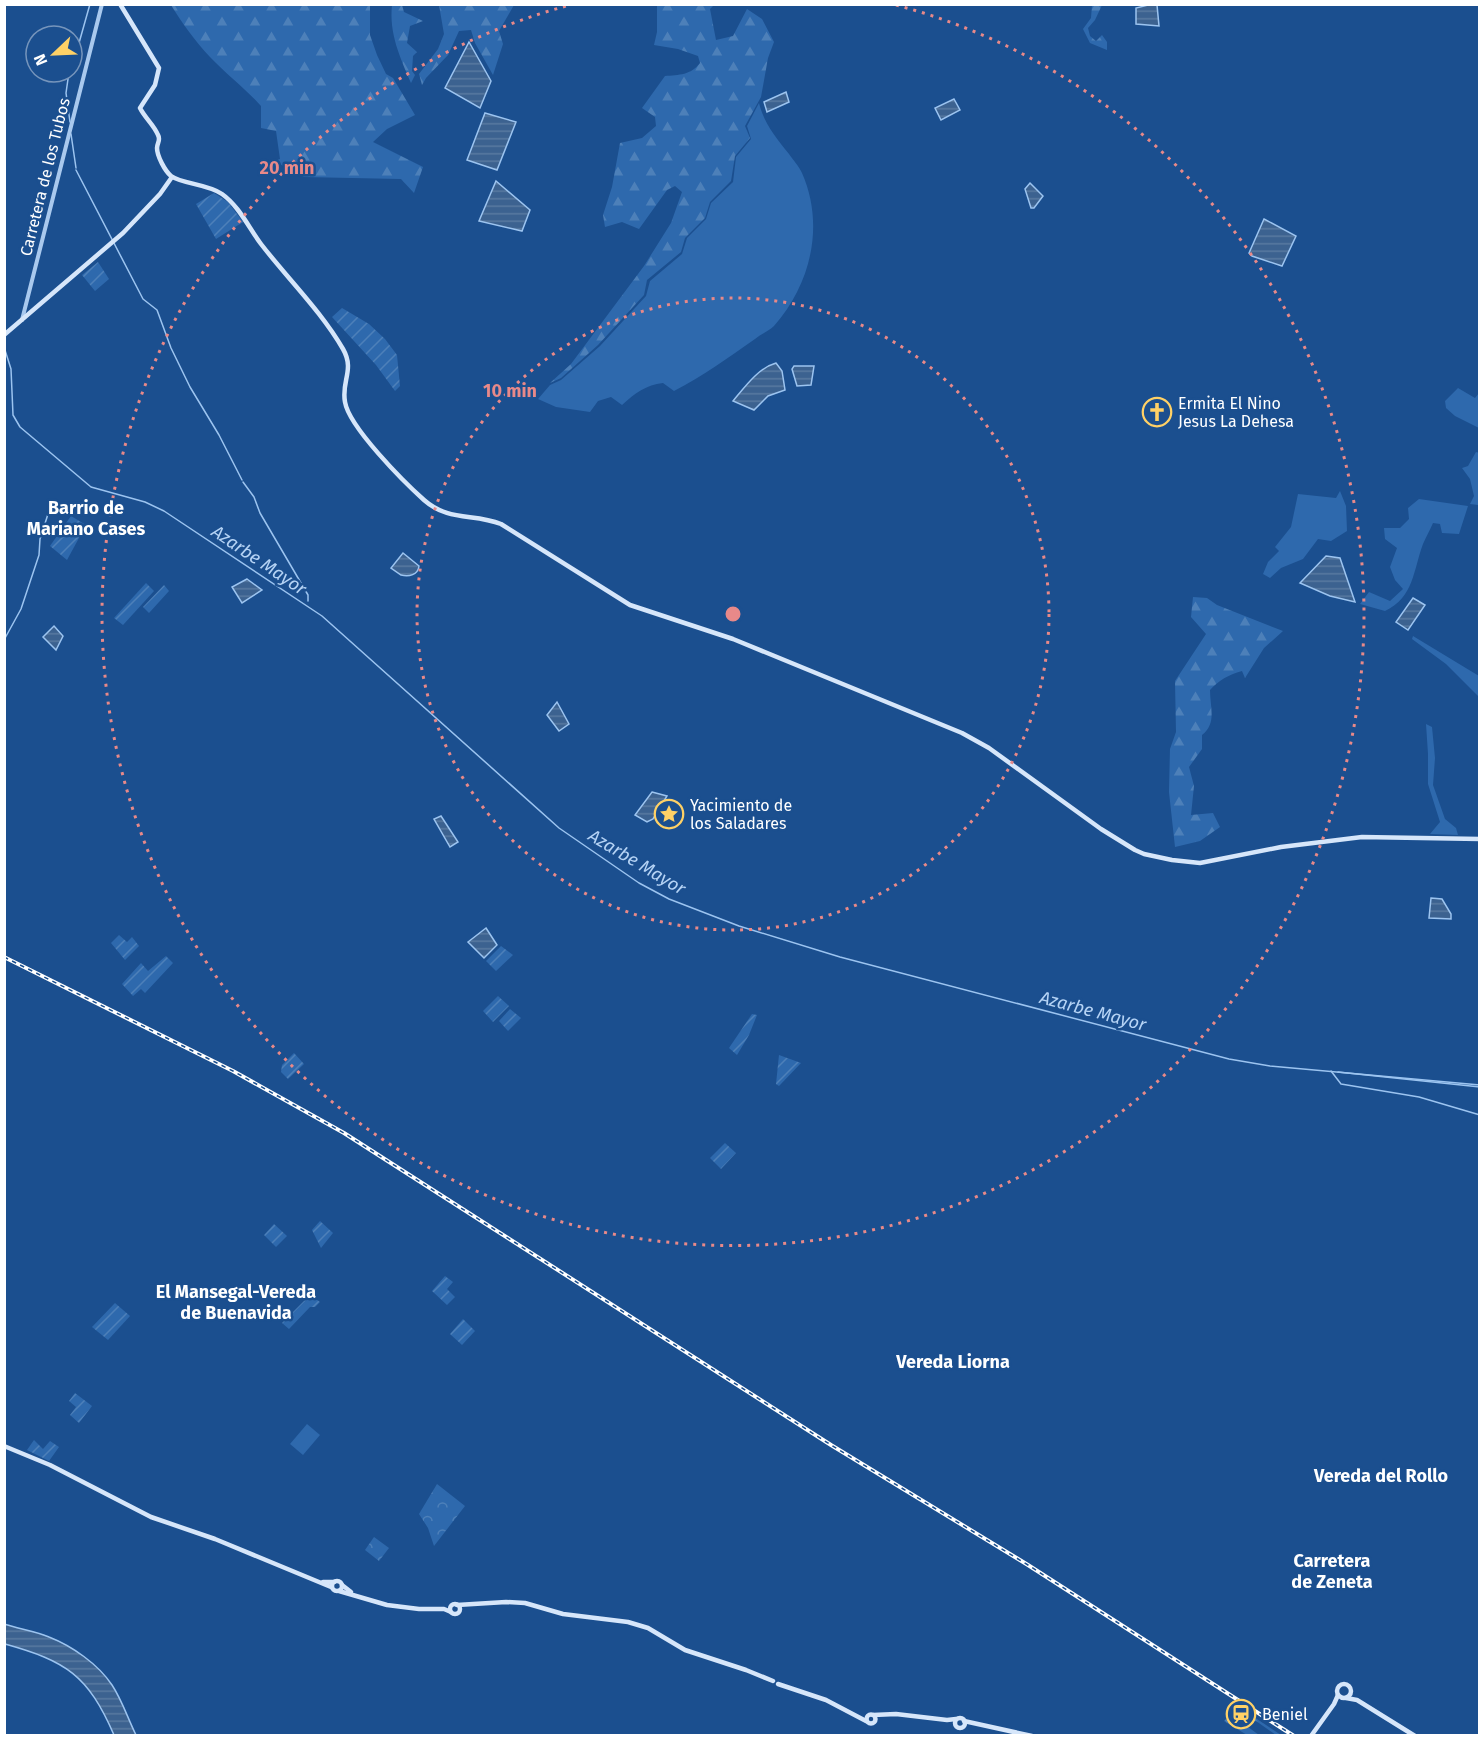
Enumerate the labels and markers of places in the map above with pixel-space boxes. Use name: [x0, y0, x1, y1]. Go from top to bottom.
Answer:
place label: Ermita El Nino Jesus La Dehesa: [1178, 394, 1294, 431]
church icon: Ermita El Nino Jesus La Dehesa: [1141, 396, 1173, 428]
centre of rings: [723, 604, 743, 624]
place label: Yacimiento de los Saladares: [690, 796, 792, 833]
place icon: Yacimiento de los Saladares: [653, 798, 685, 830]
station icon: Beniel: [1225, 1698, 1257, 1730]
place label: Beniel: [1262, 1705, 1308, 1724]

